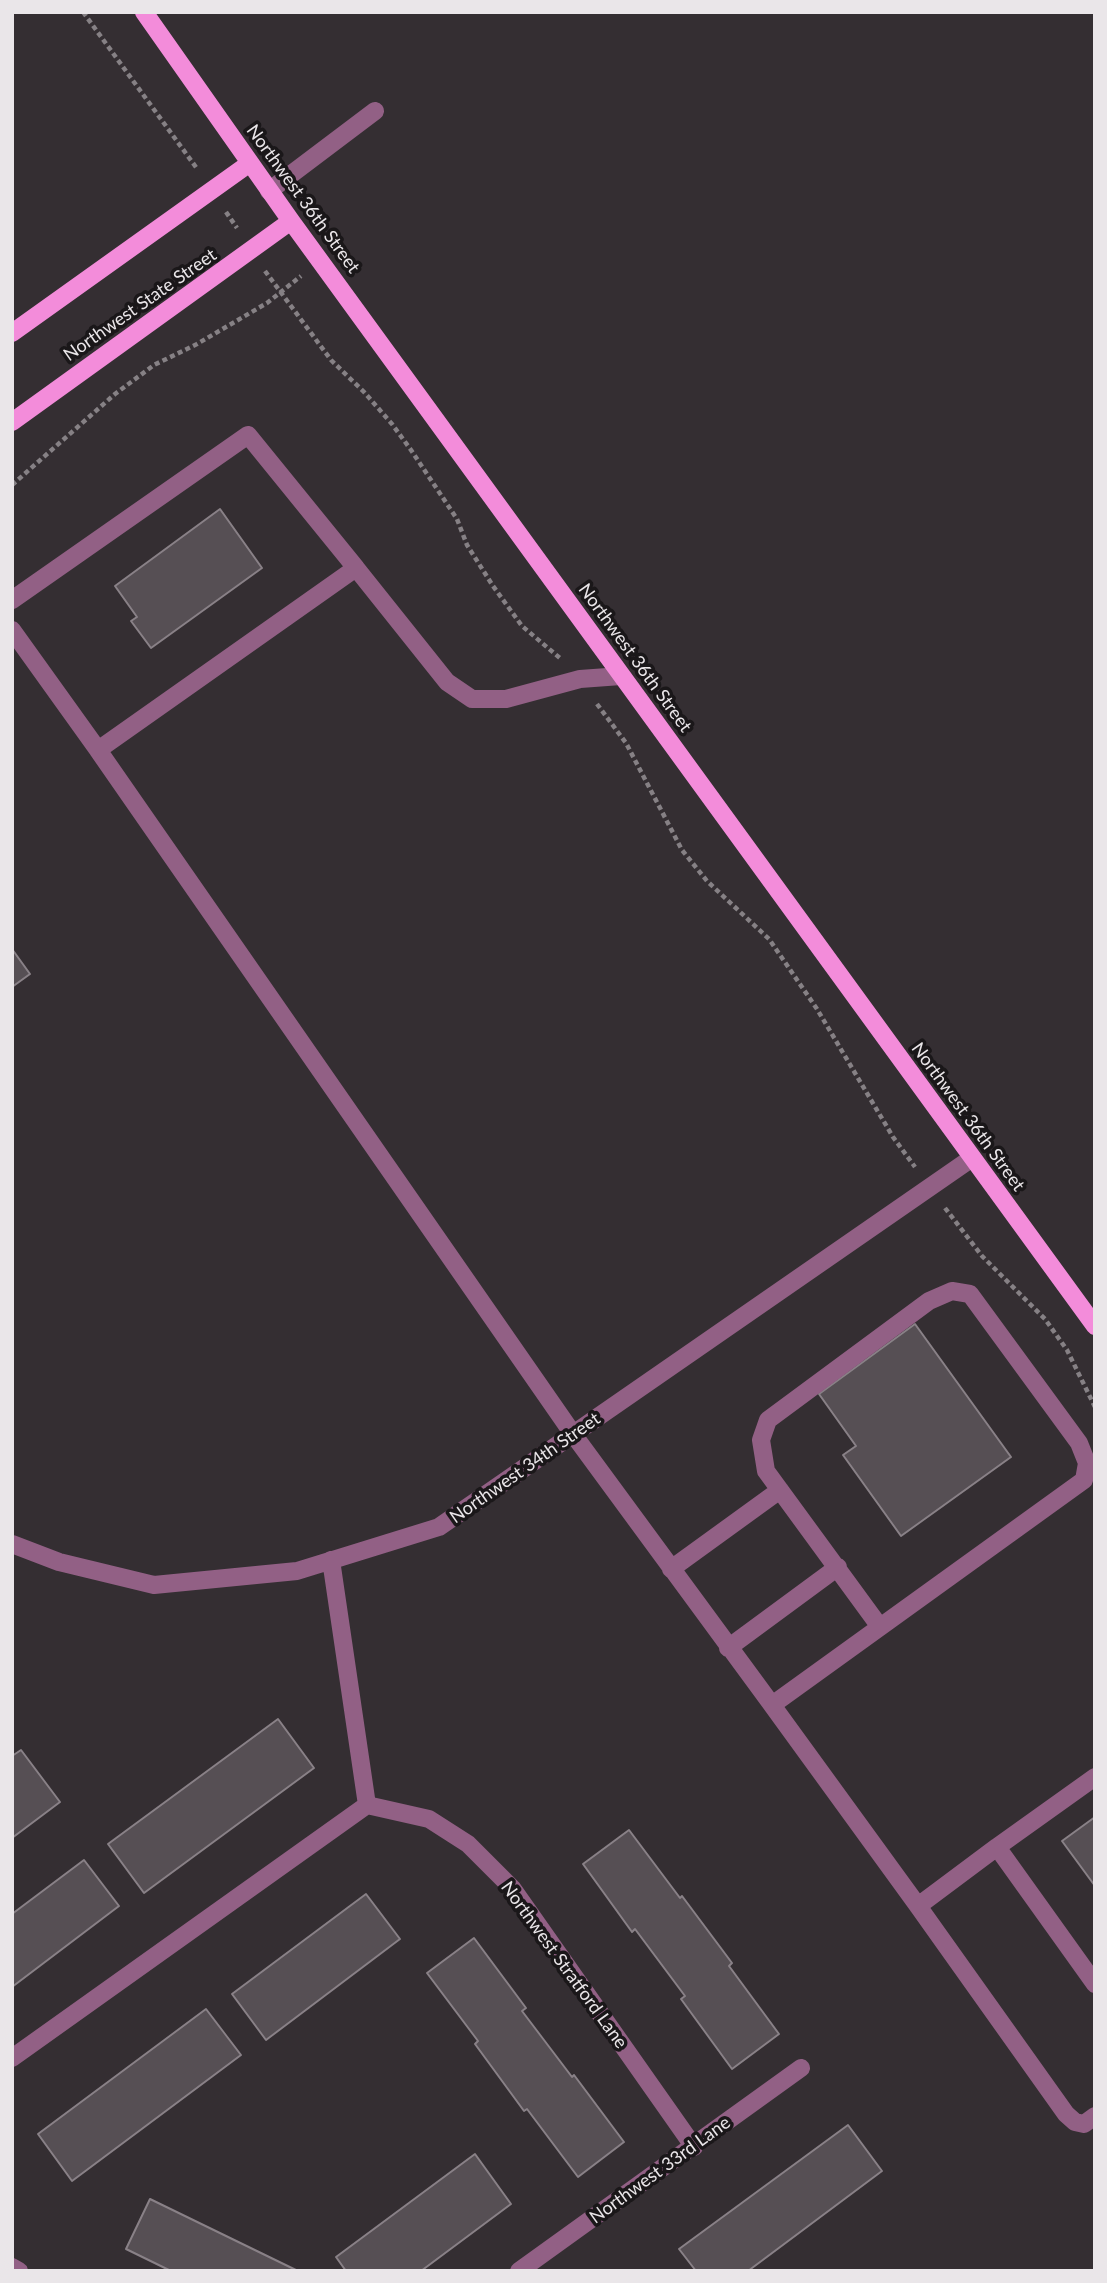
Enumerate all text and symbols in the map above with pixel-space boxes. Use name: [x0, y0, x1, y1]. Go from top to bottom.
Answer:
street label: Northwest 36th Street: [242, 120, 364, 278]
street label: Northwest State Street: [59, 244, 221, 366]
street label: Northwest 36th Street: [574, 579, 696, 737]
street label: Northwest 36th Street: [907, 1038, 1029, 1196]
street label: Northwest 34th Street: [446, 1408, 604, 1528]
street label: Northwest Stratford Lane: [496, 1877, 632, 2053]
street label: Northwest 33rd Lane: [585, 2112, 735, 2228]

